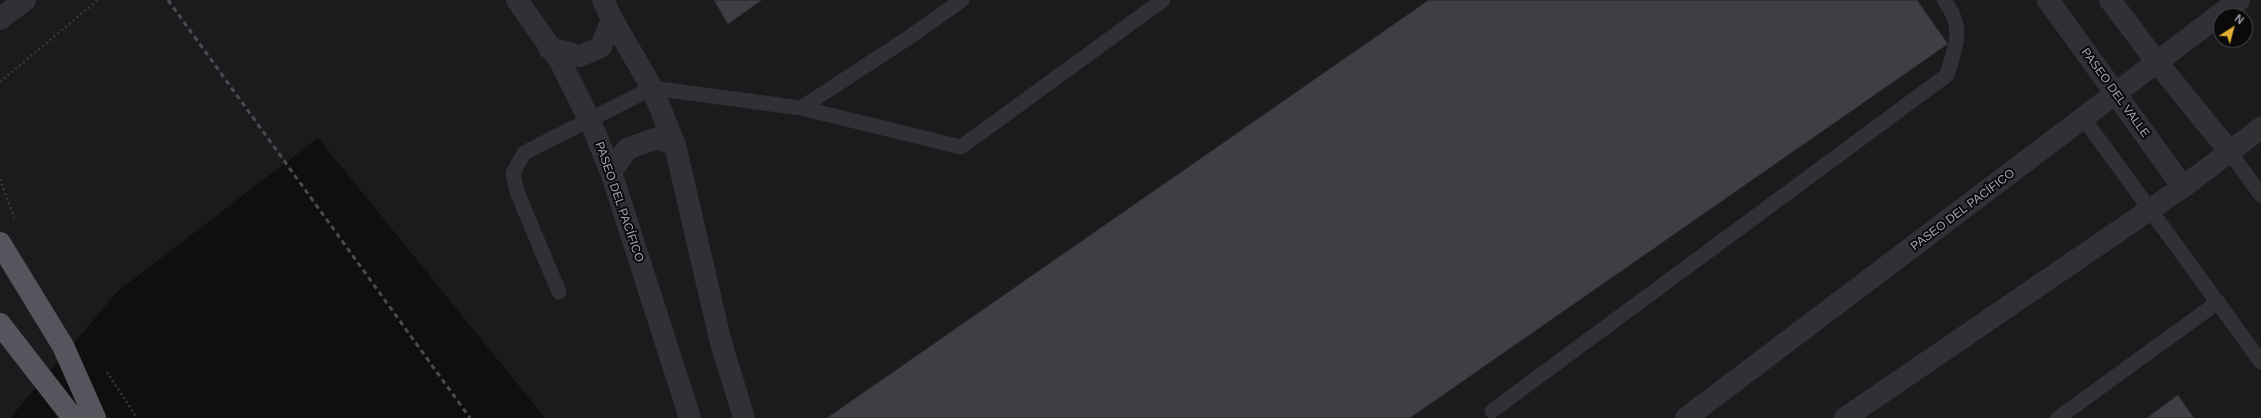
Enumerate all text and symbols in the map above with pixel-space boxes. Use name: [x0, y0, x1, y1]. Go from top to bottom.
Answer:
north arrow: [2213, 8, 2253, 48]
text: N: [2233, 12, 2246, 26]
street label: PASEO DEL VALLE: [2078, 46, 2152, 140]
street label: PASEO DEL PACÍFICO: [592, 140, 646, 264]
street label: PASEO DEL PACÍFICO: [1908, 166, 2018, 254]

